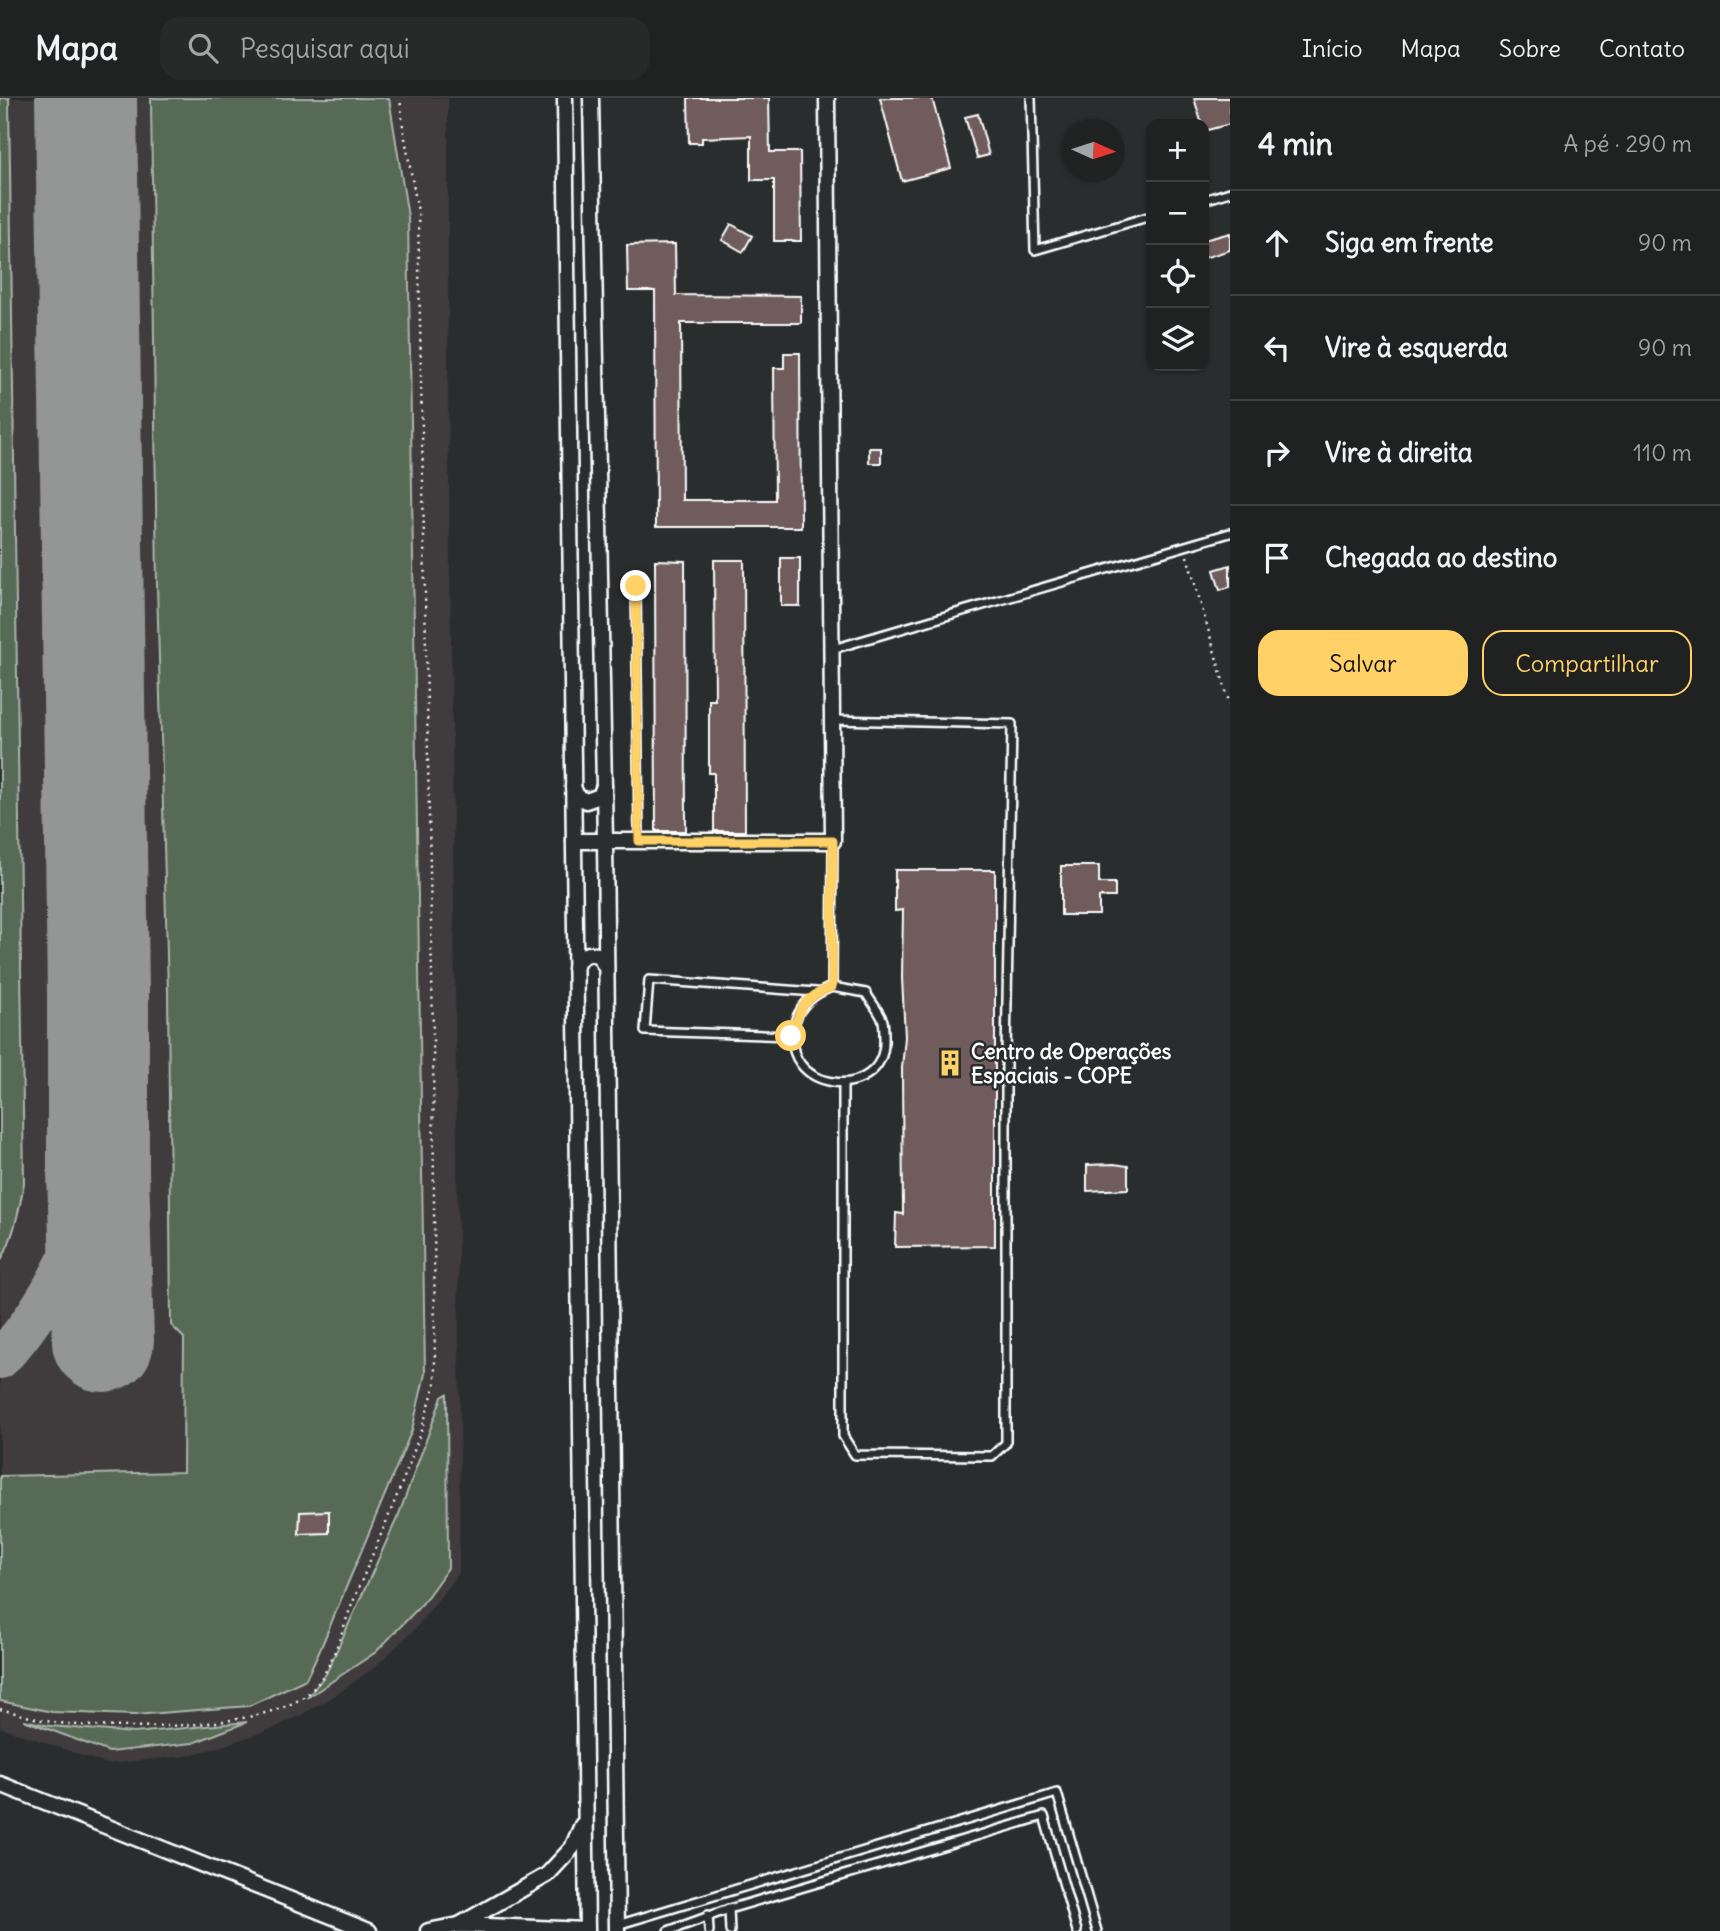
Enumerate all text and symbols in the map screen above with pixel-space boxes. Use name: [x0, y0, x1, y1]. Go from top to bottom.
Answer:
search box: [160, 17, 650, 80]
text: Mapa: [35, 27, 118, 69]
icon: search: [184, 29, 222, 67]
text: Pesquisar aqui: [240, 32, 410, 65]
text: Início: [1302, 33, 1362, 63]
text: Mapa: [1400, 33, 1461, 63]
text: Sobre: [1499, 33, 1561, 63]
text: Contato: [1599, 33, 1685, 63]
north arrow: [1062, 119, 1125, 182]
map controls: [1146, 119, 1209, 371]
button: +: [1146, 119, 1209, 182]
text: 4 min: [1258, 125, 1333, 163]
text: A pé · 290 m: [1564, 129, 1692, 158]
button: −: [1146, 182, 1209, 245]
icon: ahead: [1258, 224, 1296, 262]
text: Siga em frente: [1325, 226, 1493, 259]
text: 90 m: [1638, 228, 1692, 257]
button: locate: [1146, 245, 1209, 308]
button: layers: [1146, 308, 1209, 371]
icon: left: [1258, 329, 1296, 367]
text: Vire à esquerda: [1325, 331, 1508, 364]
text: 90 m: [1638, 333, 1692, 362]
icon: right: [1258, 434, 1296, 472]
text: Vire à direita: [1325, 436, 1473, 469]
text: 110 m: [1633, 438, 1692, 467]
icon: arrive: [1258, 539, 1296, 577]
text: Chegada ao destino: [1325, 541, 1557, 574]
route end: [620, 570, 651, 601]
button: Salvar: [1258, 630, 1468, 696]
button: Compartilhar: [1482, 630, 1692, 696]
route start: [775, 1020, 806, 1051]
place label: Centro de Operações Espaciais - COPE: [971, 1038, 1172, 1089]
building icon: Centro de Operações Espaciais - COPE: [935, 1048, 965, 1078]

